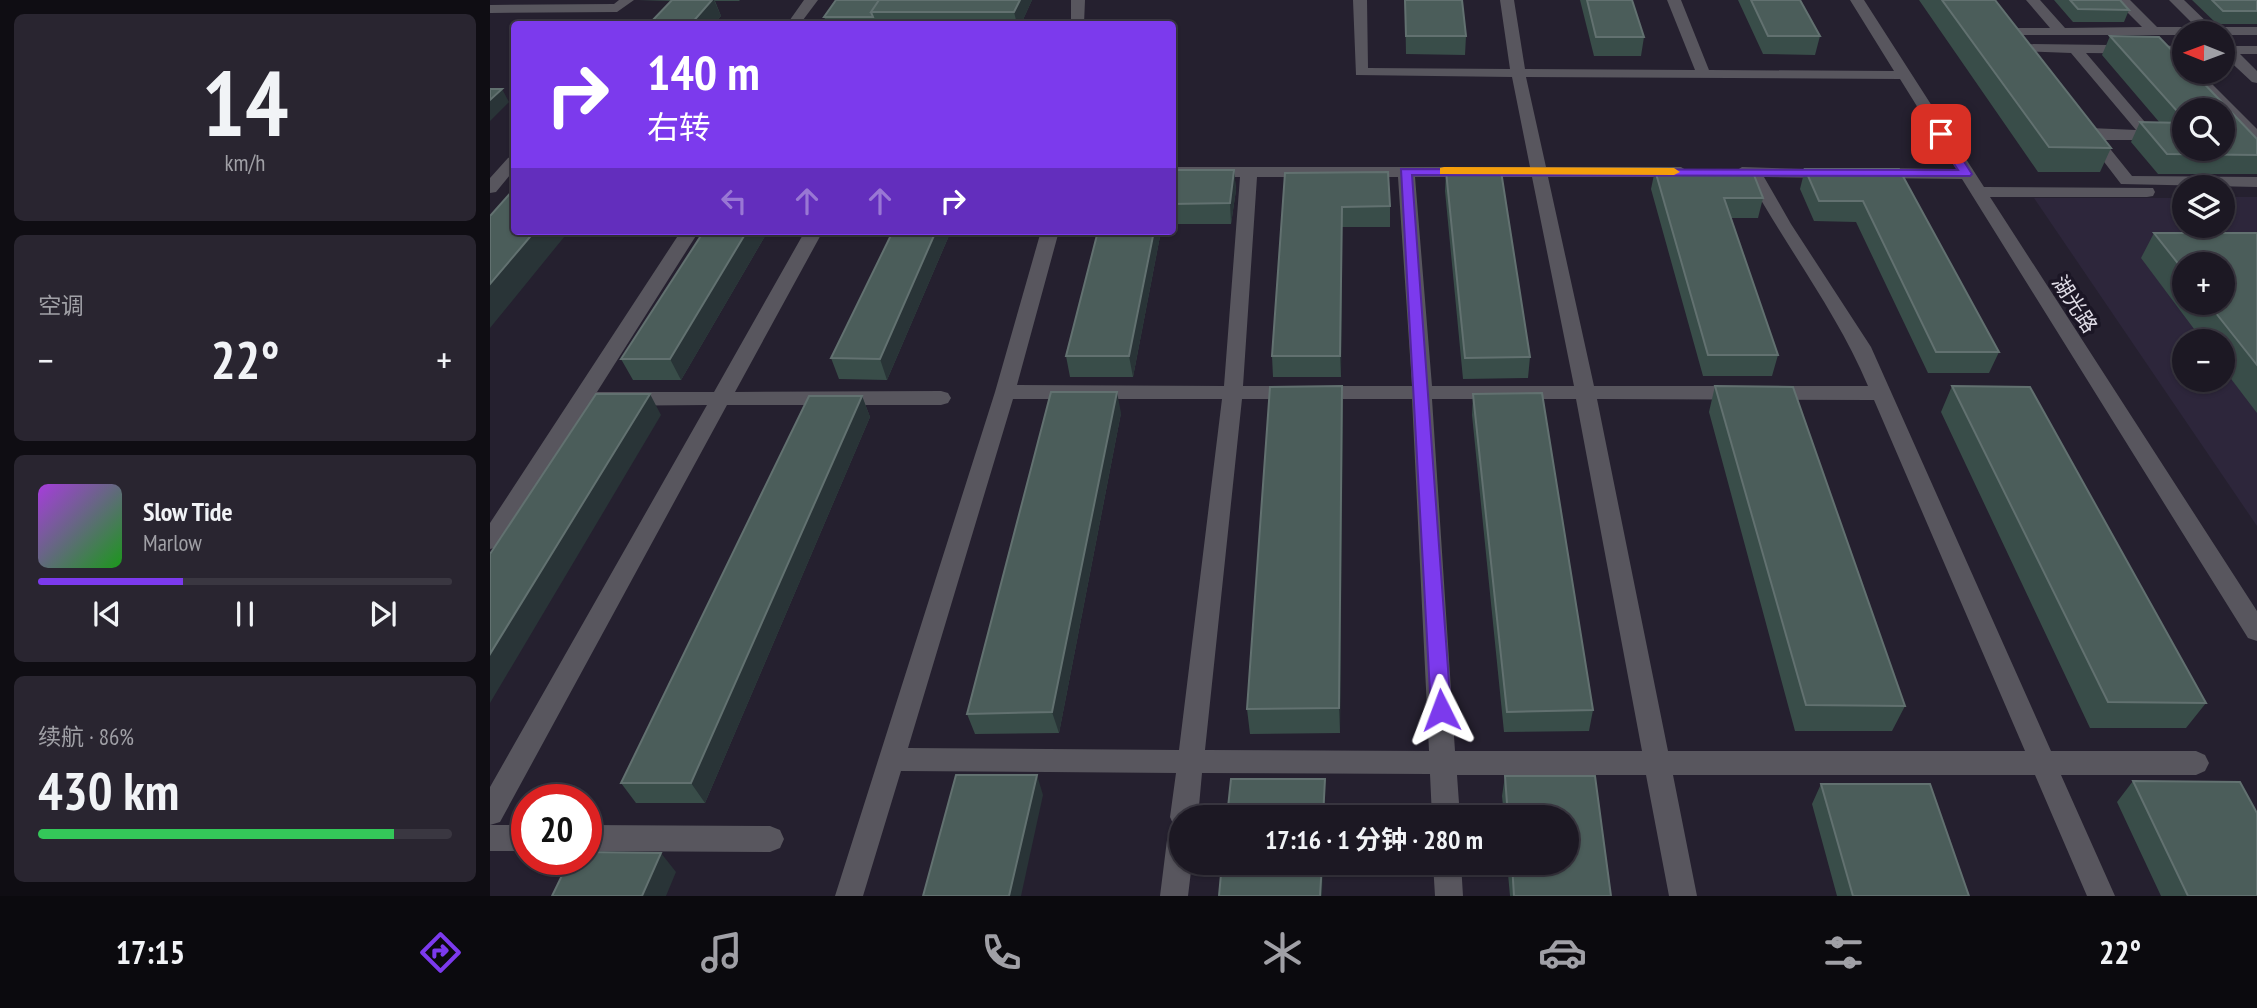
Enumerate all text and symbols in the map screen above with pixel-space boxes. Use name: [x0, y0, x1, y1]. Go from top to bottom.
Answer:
north arrow: [2172, 21, 2235, 84]
map controls: [2172, 21, 2235, 392]
text: 140 m: [647, 40, 760, 104]
text: 14: [202, 43, 289, 161]
icon: right: [532, 49, 623, 140]
button: search: [2172, 98, 2235, 161]
pin: [1911, 104, 1971, 164]
text: 右转: [647, 106, 711, 148]
icon: arrive: [1922, 115, 1960, 153]
text: km/h: [225, 148, 265, 177]
button: layers: [2172, 175, 2235, 238]
icon: left: [715, 182, 753, 220]
icon: ahead: [788, 182, 826, 220]
icon: ahead: [861, 182, 899, 220]
icon: right: [934, 182, 972, 220]
button: +: [2172, 252, 2235, 315]
street label: 湖光路: [2047, 270, 2103, 338]
text: 空调: [38, 291, 84, 320]
text: 22°: [211, 326, 279, 393]
button: −: [2172, 329, 2235, 392]
text: −: [38, 335, 54, 384]
text: +: [436, 335, 452, 384]
text: Slow Tide: [143, 495, 233, 528]
text: Marlow: [143, 528, 202, 557]
icon: previous: [88, 595, 126, 633]
icon: pause: [226, 595, 264, 633]
icon: next: [364, 595, 402, 633]
position arrow: [1404, 673, 1478, 747]
text: 续航 · 86%: [38, 722, 134, 751]
text: 430 km: [38, 757, 179, 824]
speed limit sign: 20: [511, 784, 602, 875]
text: 17:16 · 1 分钟 · 280 m: [1265, 823, 1483, 856]
icon: directions: [416, 928, 465, 977]
icon: music: [697, 928, 746, 977]
icon: phone: [977, 928, 1026, 977]
icon: climate: [1258, 928, 1307, 977]
icon: car: [1538, 928, 1587, 977]
icon: filters: [1819, 928, 1868, 977]
text: 17:15: [116, 931, 185, 973]
text: 22°: [2099, 931, 2141, 973]

